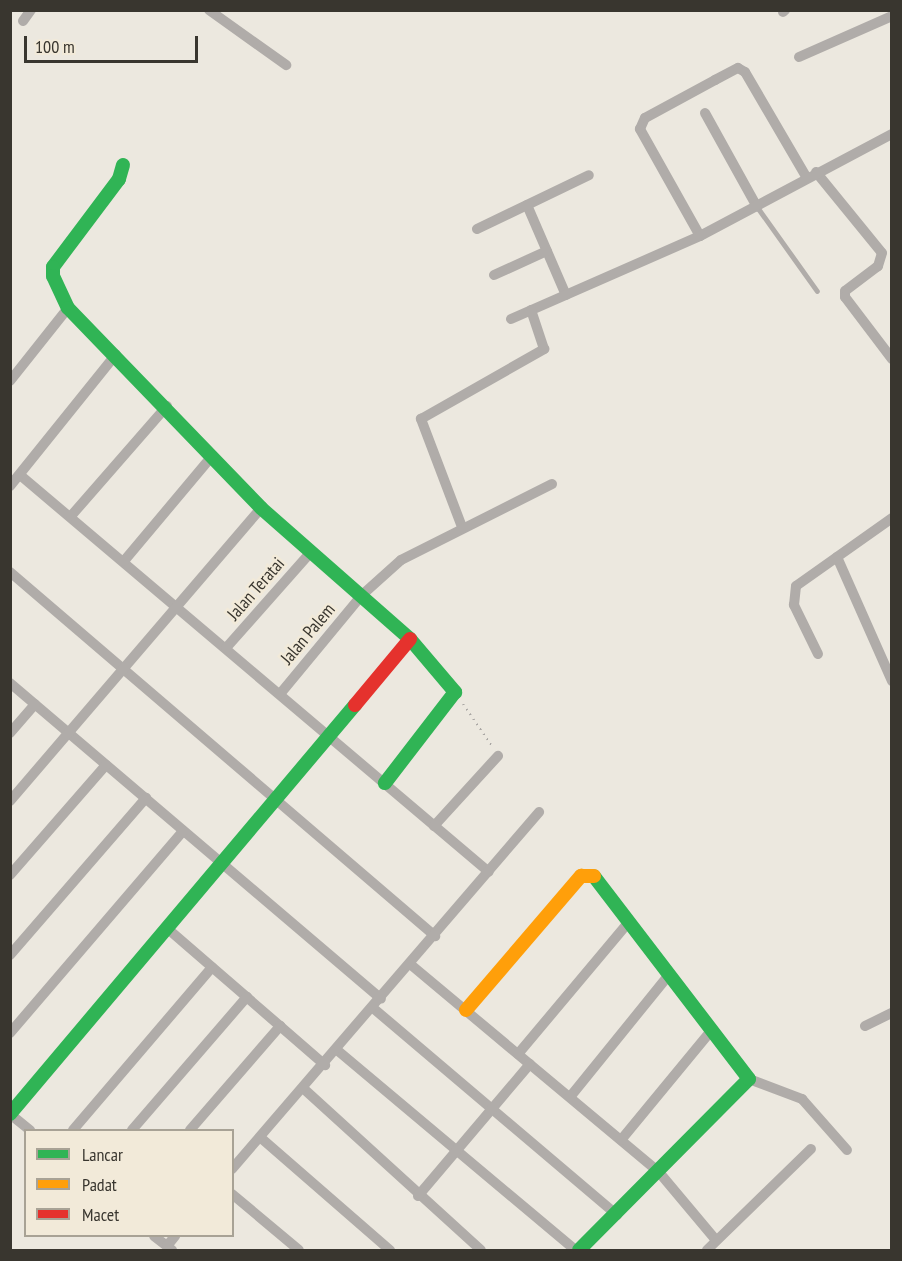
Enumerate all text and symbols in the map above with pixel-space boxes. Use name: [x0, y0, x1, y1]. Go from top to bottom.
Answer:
scale bar: [27, 24, 201, 62]
text: 100 m: [35, 35, 75, 58]
street label: Jalan Teratai: [223, 553, 289, 625]
street label: Jalan Palem: [276, 599, 340, 669]
legend: [24, 1129, 234, 1237]
text: Lancar: [82, 1143, 123, 1166]
text: Padat: [82, 1173, 117, 1196]
text: Macet: [82, 1203, 119, 1226]

